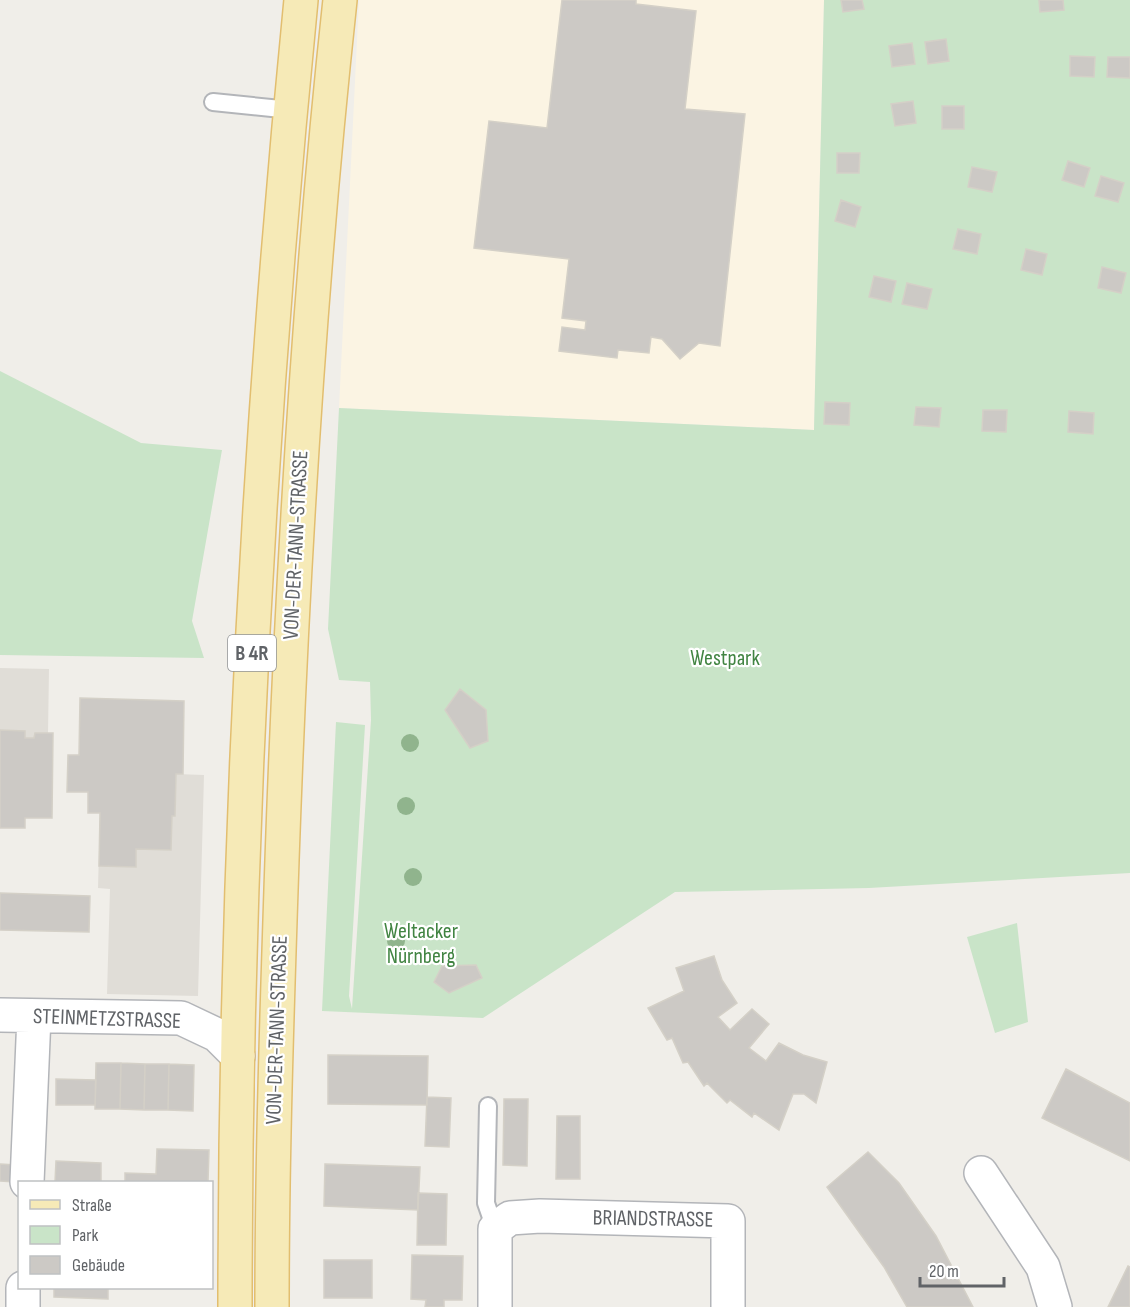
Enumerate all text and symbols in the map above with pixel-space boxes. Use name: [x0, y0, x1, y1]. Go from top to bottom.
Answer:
street label: VON-DER-TANN-STRASSE: [278, 450, 314, 640]
road number: B 4R: [228, 635, 276, 671]
park label: Westpark: [690, 645, 760, 672]
park label: Weltacker Nürnberg: [384, 918, 458, 970]
street label: VON-DER-TANN-STRASSE: [260, 935, 294, 1125]
street label: STEINMETZSTRASSE: [32, 1003, 182, 1035]
legend: [18, 1181, 213, 1289]
text: Straße: [72, 1195, 112, 1216]
street label: BRIANDSTRASSE: [592, 1204, 714, 1234]
text: Park: [72, 1225, 98, 1246]
scale bar: [920, 1250, 1004, 1288]
text: Gebäude: [72, 1255, 125, 1276]
text: 20 m: [929, 1261, 959, 1282]

